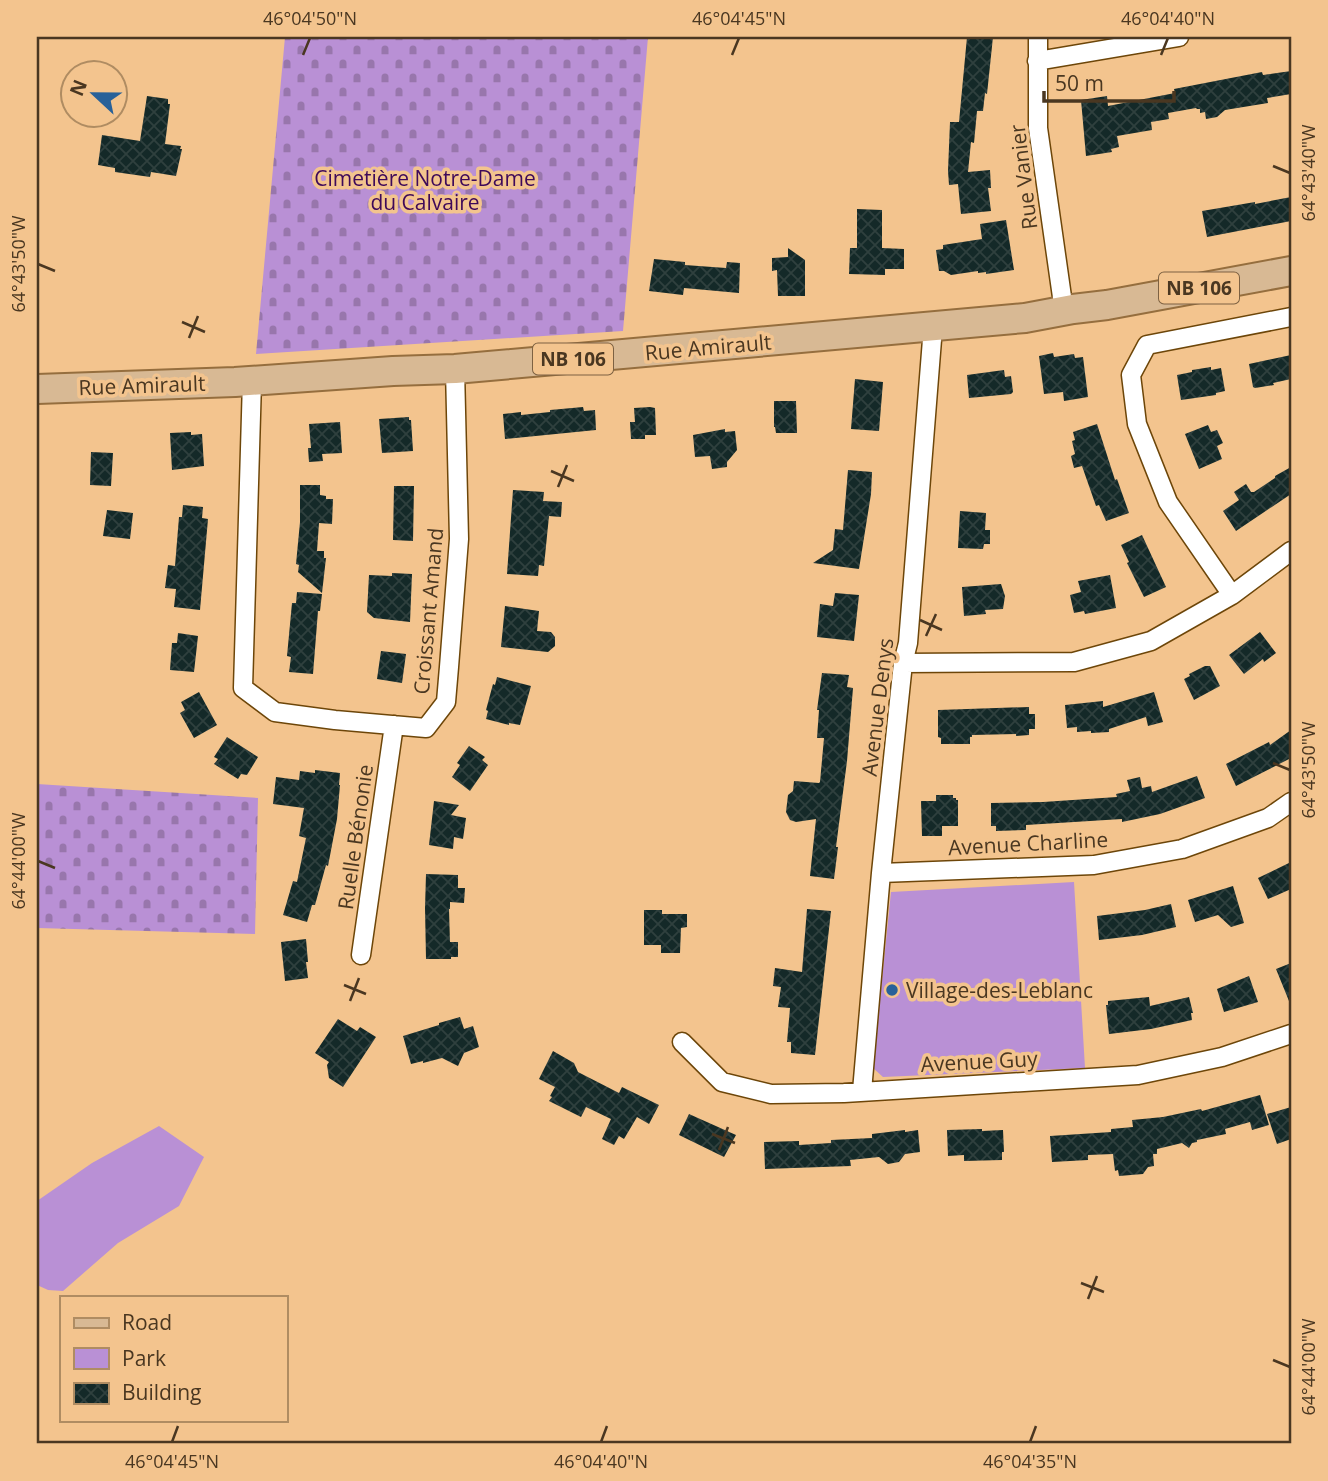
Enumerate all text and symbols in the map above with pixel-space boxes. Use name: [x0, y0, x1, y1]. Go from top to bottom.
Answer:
text: 46°04'50"N: [263, 6, 357, 30]
text: 46°04'45"N: [692, 6, 786, 30]
text: 46°04'40"N: [1121, 6, 1215, 30]
north arrow: [60, 60, 130, 130]
scale bar: [1044, 60, 1174, 104]
text: 50 m: [1055, 69, 1104, 97]
text: N: [63, 76, 93, 100]
street label: Rue Vanier: [1003, 122, 1043, 231]
text: 64°43'40"W: [1296, 124, 1320, 222]
park label: Cimetière Notre-Dame du Calvaire: [314, 164, 536, 216]
text: 64°43'50"W: [6, 215, 30, 313]
road number: NB 106: [1159, 272, 1239, 304]
street label: Rue Amirault: [644, 328, 772, 366]
road number: NB 106: [533, 344, 613, 374]
street label: Rue Amirault: [78, 369, 206, 401]
street label: Croissant Amand: [407, 526, 449, 696]
street label: Avenue Denys: [855, 636, 899, 778]
text: 64°43'50"W: [1296, 721, 1320, 819]
street label: Ruelle Bénonie: [331, 763, 379, 911]
text: 64°44'00"W: [6, 812, 30, 910]
street label: Avenue Charline: [947, 825, 1109, 861]
place label: Village-des-Leblanc: [906, 976, 1093, 1004]
marker: Village-des-Leblanc: [884, 982, 900, 998]
street label: Avenue Guy: [920, 1044, 1039, 1078]
legend: [60, 1296, 287, 1422]
text: Road: [122, 1308, 172, 1336]
text: 64°44'00"W: [1296, 1318, 1320, 1416]
text: Park: [122, 1344, 166, 1372]
text: Building: [122, 1378, 201, 1406]
text: 46°04'45"N: [125, 1449, 219, 1473]
text: 46°04'40"N: [554, 1449, 648, 1473]
text: 46°04'35"N: [983, 1449, 1077, 1473]

